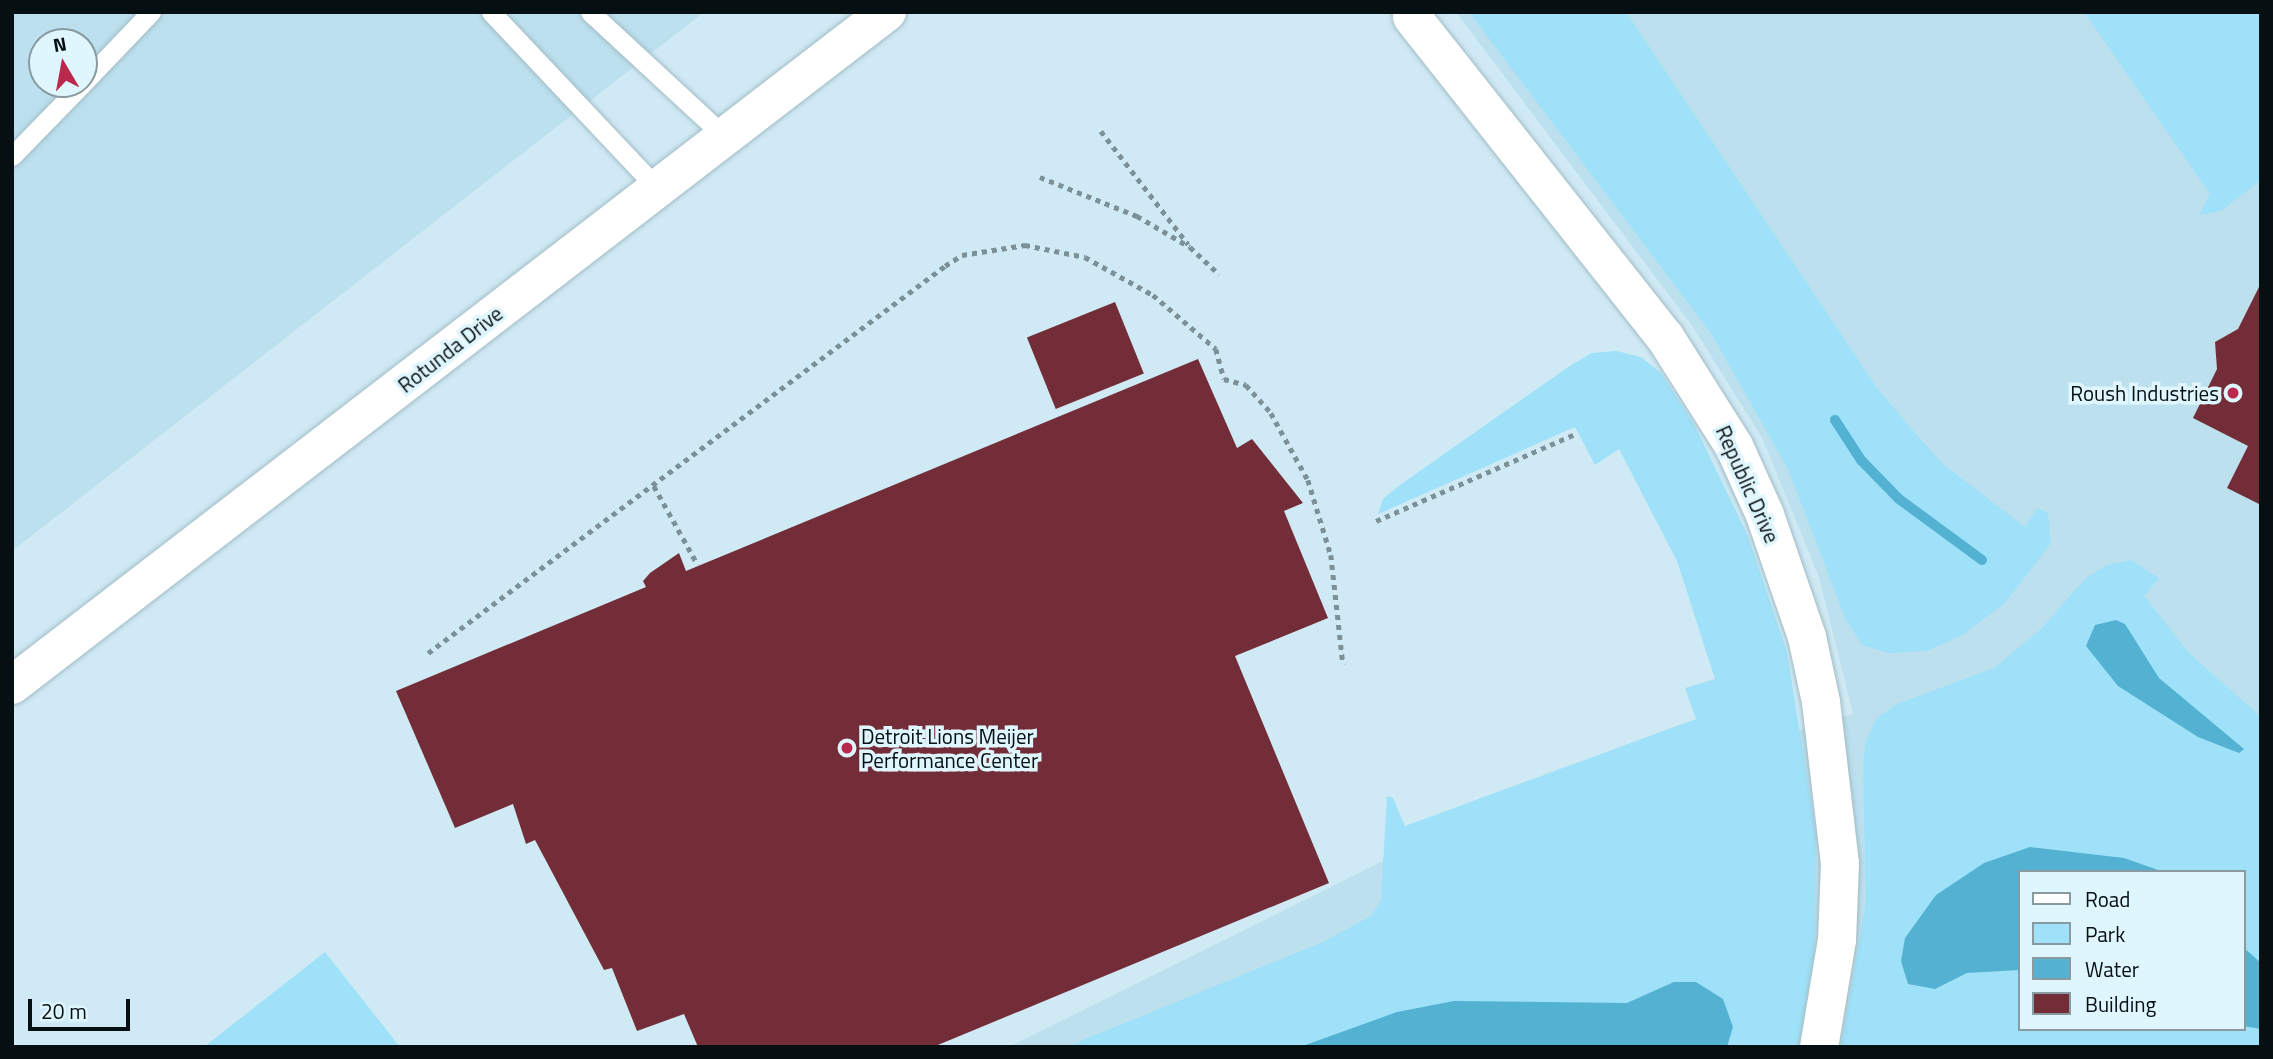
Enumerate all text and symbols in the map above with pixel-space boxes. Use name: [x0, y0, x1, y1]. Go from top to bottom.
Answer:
north arrow: [28, 28, 98, 98]
text: N: [51, 28, 69, 59]
street label: Rotunda Drive: [393, 300, 507, 398]
place label: Roush Industries: [2070, 380, 2219, 406]
marker: Roush Industries: [2225, 385, 2241, 401]
street label: Republic Drive: [1711, 421, 1785, 547]
place label: Detroit Lions Meijer Performance Center: [861, 723, 1038, 773]
marker: Detroit Lions Meijer Performance Center: [839, 740, 855, 756]
legend: [2018, 870, 2245, 1031]
text: Road: [2085, 883, 2130, 915]
text: Park: [2085, 918, 2125, 950]
text: Water: [2085, 953, 2139, 985]
scale bar: [32, 986, 133, 1030]
text: Building: [2085, 988, 2156, 1020]
text: 20 m: [41, 995, 87, 1027]

